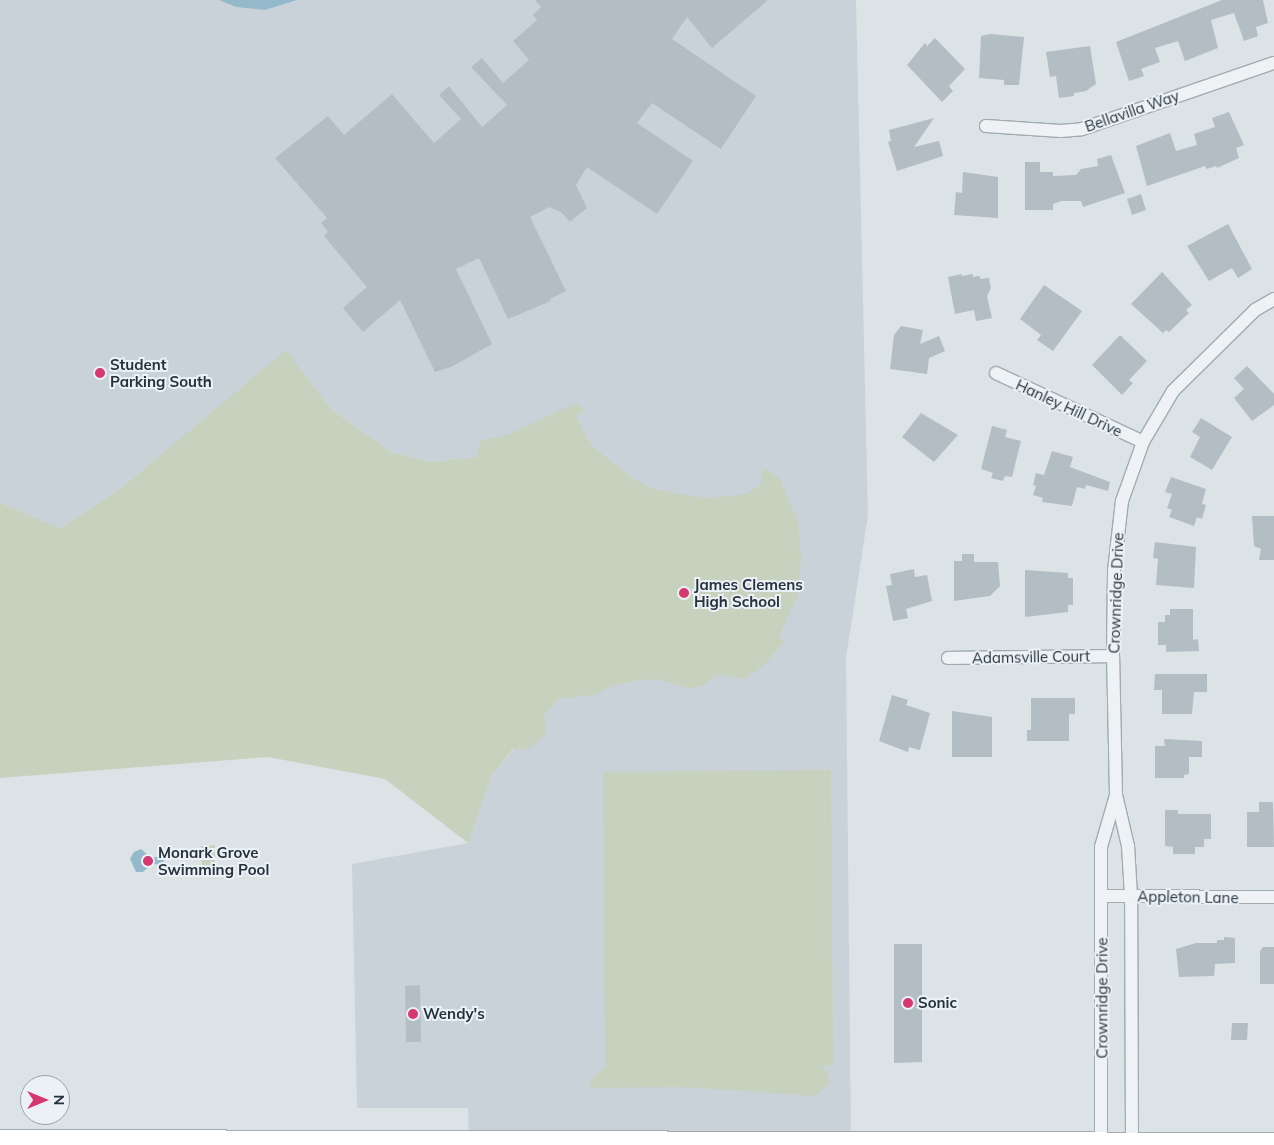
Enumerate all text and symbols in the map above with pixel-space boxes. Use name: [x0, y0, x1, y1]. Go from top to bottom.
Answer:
street label: Bellavilla Way: [1082, 86, 1182, 136]
place label: Student Parking South: [110, 355, 212, 390]
marker: Student Parking South: [94, 367, 106, 379]
street label: Hanley Hill Drive: [1013, 376, 1125, 440]
street label: Crownridge Drive: [1105, 532, 1127, 654]
place label: James Clemens High School: [694, 575, 803, 610]
marker: James Clemens High School: [678, 587, 690, 599]
street label: Adamsville Court: [972, 647, 1090, 667]
place label: Monark Grove Swimming Pool: [158, 843, 269, 878]
marker: Monark Grove Swimming Pool: [142, 855, 154, 867]
street label: Appleton Lane: [1137, 887, 1239, 907]
street label: Crownridge Drive: [1093, 937, 1111, 1059]
place label: Sonic: [918, 994, 957, 1012]
marker: Sonic: [902, 997, 914, 1009]
place label: Wendy's: [423, 1005, 485, 1023]
marker: Wendy's: [407, 1008, 419, 1020]
north arrow: [20, 1075, 70, 1125]
text: N: [50, 1095, 68, 1105]

